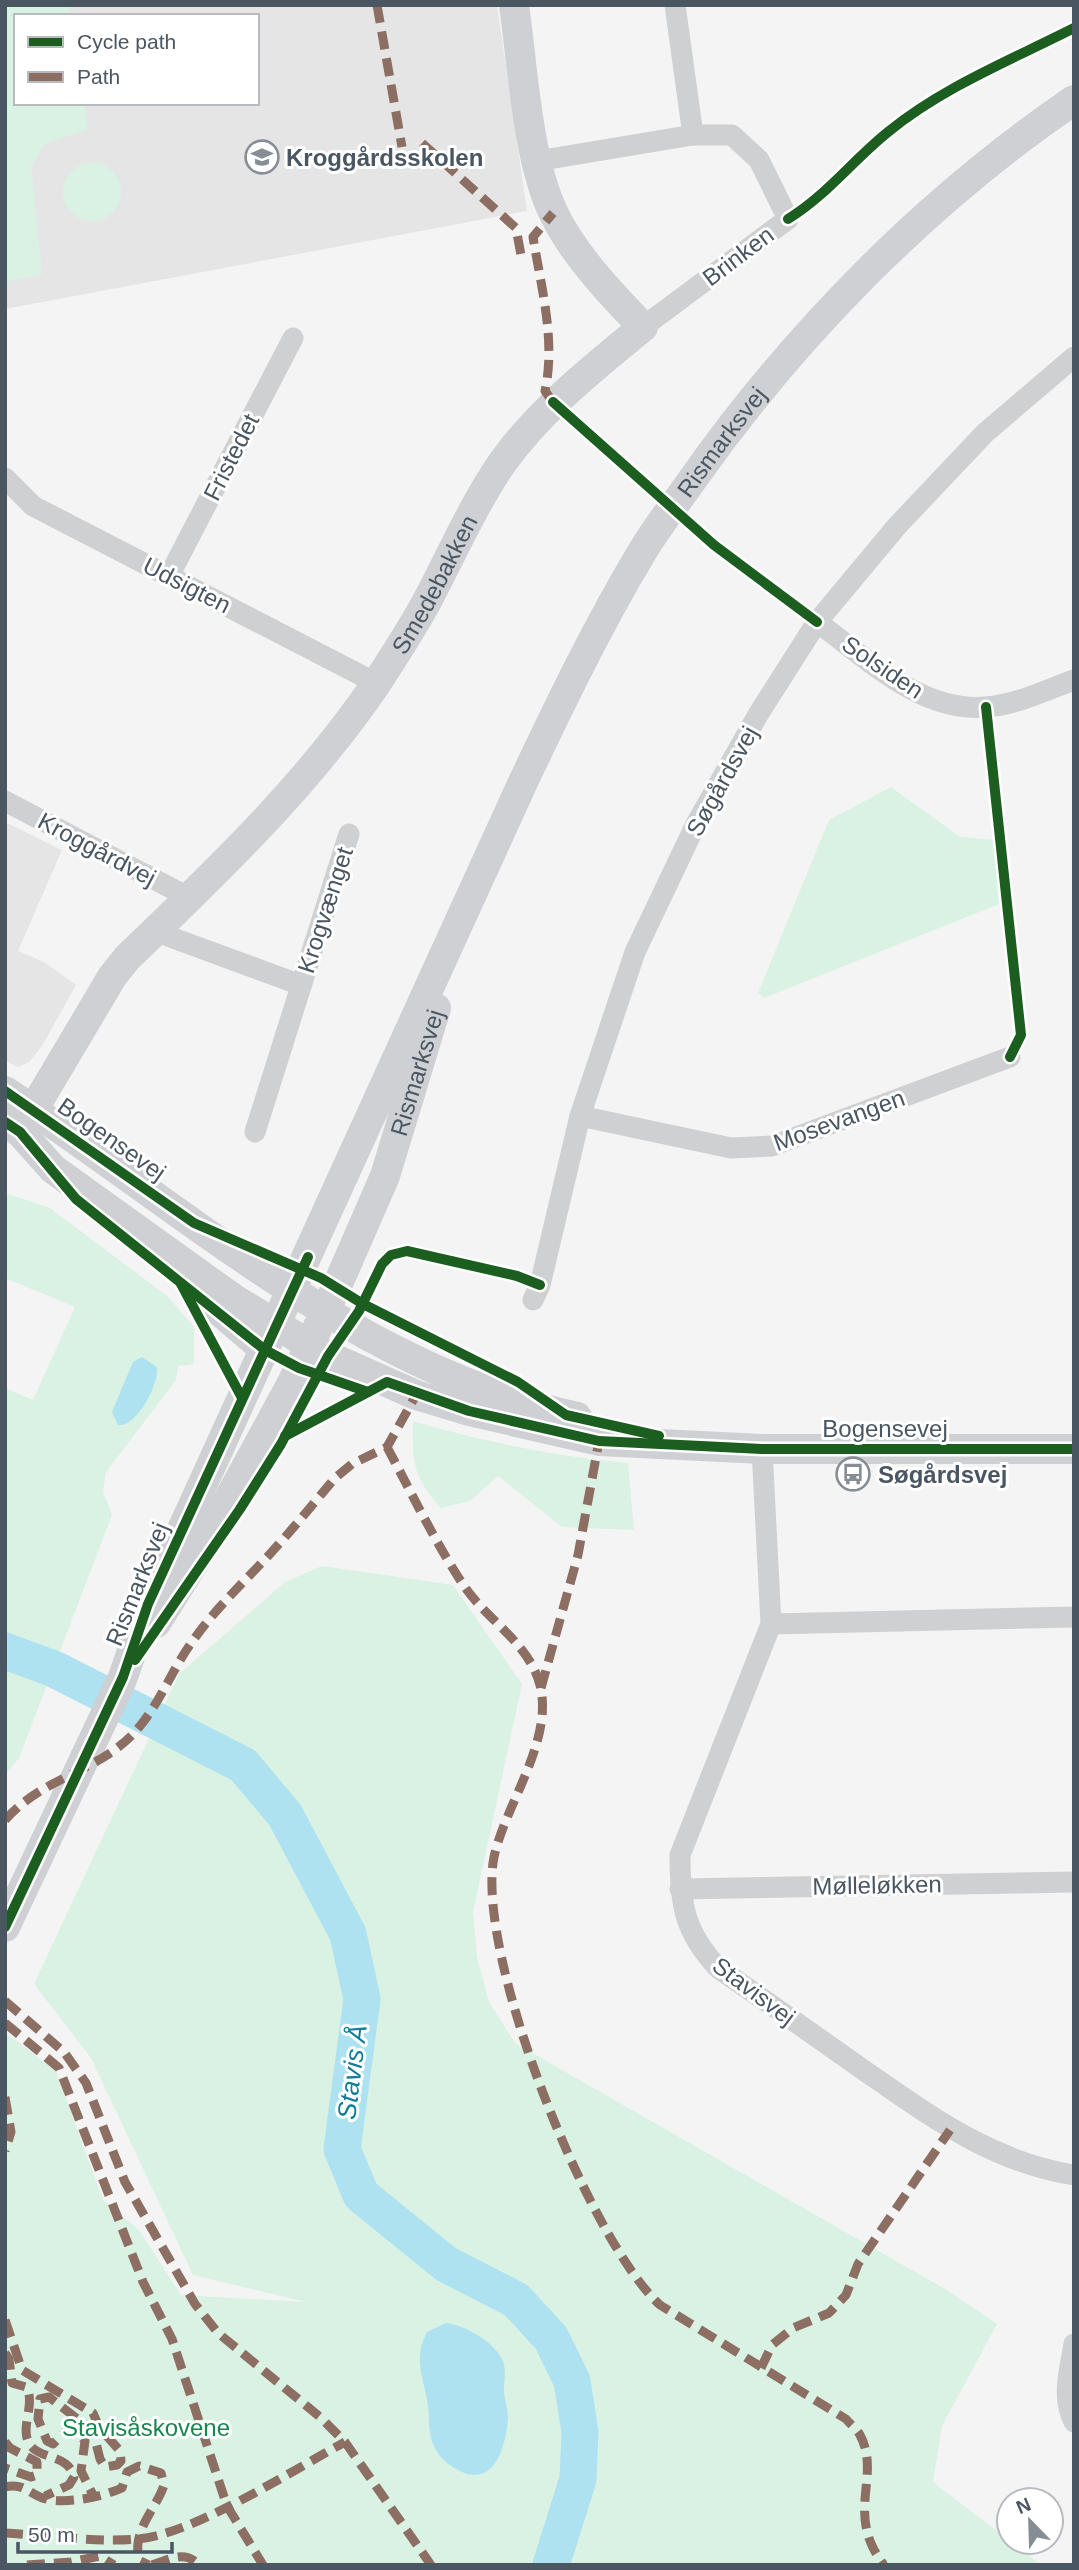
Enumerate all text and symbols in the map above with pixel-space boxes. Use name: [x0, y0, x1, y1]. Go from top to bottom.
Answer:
legend: [14, 14, 259, 105]
text: Cycle path: [77, 30, 176, 53]
text: Path: [77, 65, 120, 88]
school or university icon: Kroggårdsskolen: [243, 138, 281, 176]
place label: Kroggårdsskolen: [286, 144, 483, 171]
street label: Brinken: [697, 221, 779, 291]
street label: Rismarksvej: [671, 381, 771, 502]
street label: Fristedet: [198, 409, 264, 505]
street label: Smedebakken: [386, 510, 482, 659]
street label: Udsigten: [139, 551, 235, 619]
street label: Solsiden: [837, 630, 929, 704]
street label: Søgårdsvej: [681, 721, 763, 841]
street label: Kroggårdvej: [34, 807, 160, 891]
street label: Krogvænget: [292, 843, 358, 976]
street label: Rismarksvej: [384, 1006, 448, 1139]
street label: Mosevangen: [770, 1084, 908, 1156]
street label: Bogensevej: [53, 1092, 171, 1186]
street label: Bogensevej: [822, 1415, 948, 1442]
bus stop icon: Søgårdsvej: [834, 1455, 872, 1493]
place label: Søgårdsvej: [878, 1461, 1007, 1488]
street label: Rismarksvej: [100, 1518, 174, 1650]
street label: Mølleløkken: [812, 1870, 942, 1900]
street label: Stavisvej: [708, 1951, 800, 2031]
water label: Stavis Å: [331, 2023, 373, 2121]
park label: Stavisåskovene: [62, 2414, 230, 2441]
north arrow: [995, 2486, 1065, 2556]
text: N: [1013, 2493, 1034, 2518]
scale bar: [18, 2510, 172, 2554]
text: 50 m: [28, 2523, 75, 2546]

